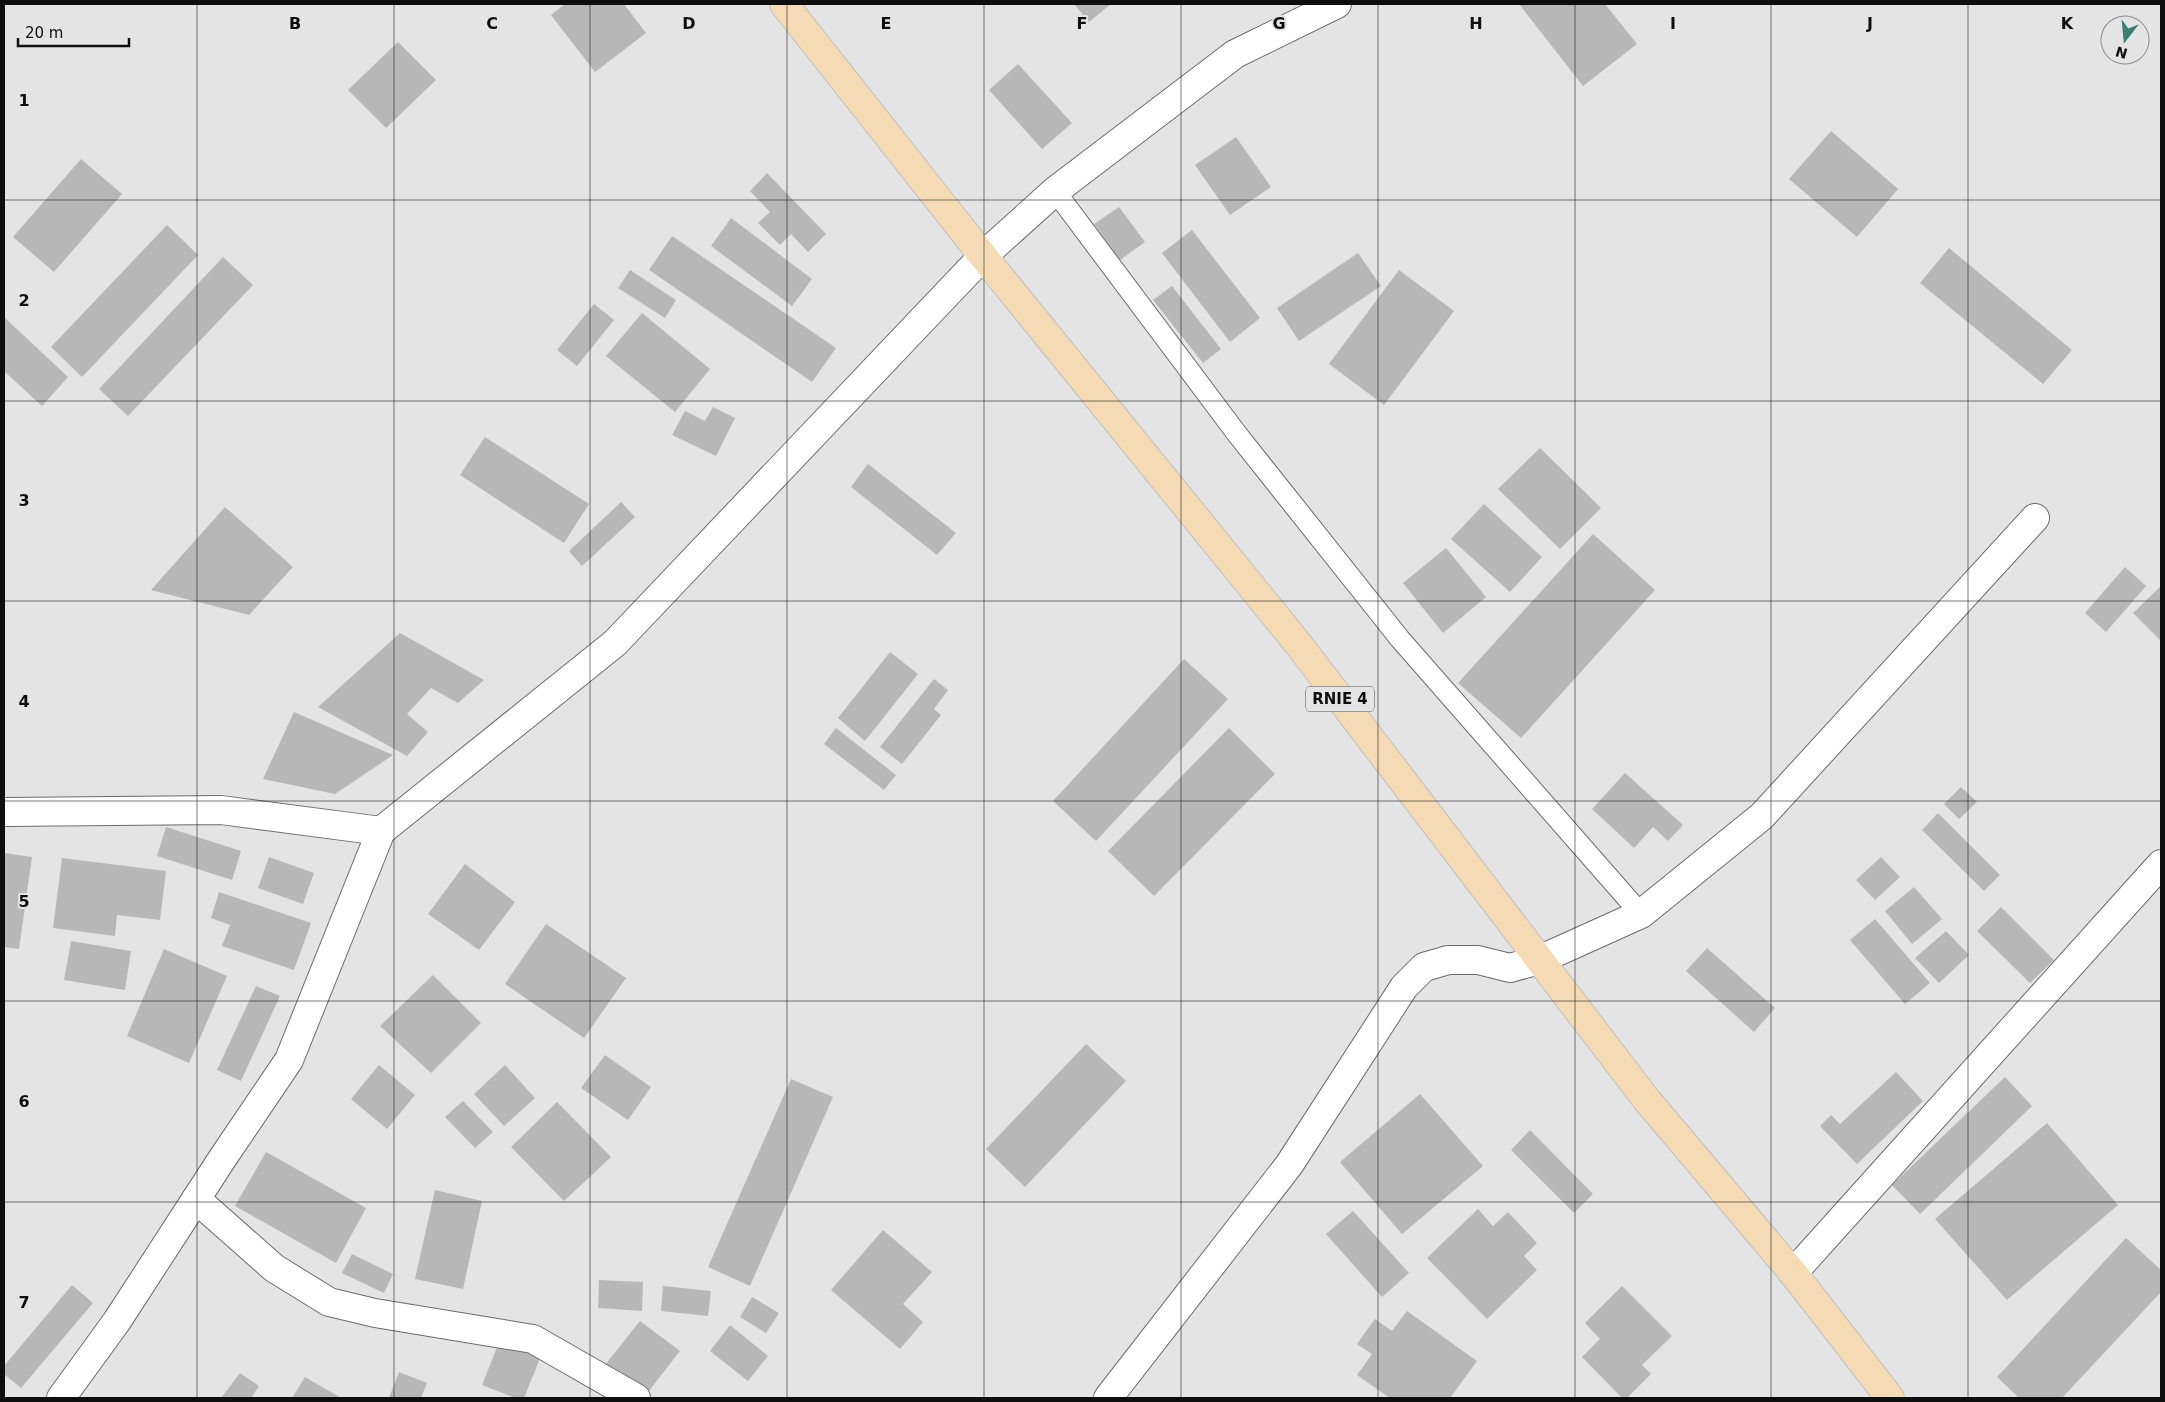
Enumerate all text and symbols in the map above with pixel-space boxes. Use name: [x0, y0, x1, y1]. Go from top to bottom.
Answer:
text: B: [289, 14, 301, 33]
text: C: [486, 14, 498, 33]
text: D: [682, 14, 696, 33]
text: E: [881, 14, 891, 33]
text: F: [1077, 14, 1087, 33]
text: G: [1272, 14, 1286, 33]
text: H: [1469, 14, 1483, 33]
text: I: [1670, 14, 1676, 33]
text: J: [1866, 14, 1873, 33]
text: K: [2061, 14, 2074, 33]
scale bar: [18, 15, 129, 47]
north arrow: [2100, 15, 2150, 65]
text: 20 m: [25, 24, 63, 42]
text: N: [2114, 43, 2129, 62]
text: 1: [18, 91, 30, 110]
text: 2: [18, 291, 30, 310]
text: 3: [18, 491, 30, 510]
road number: RNIE 4: [1306, 686, 1374, 712]
text: 4: [18, 692, 30, 711]
text: 5: [18, 892, 30, 911]
text: 6: [18, 1092, 30, 1111]
text: 7: [18, 1293, 30, 1312]

